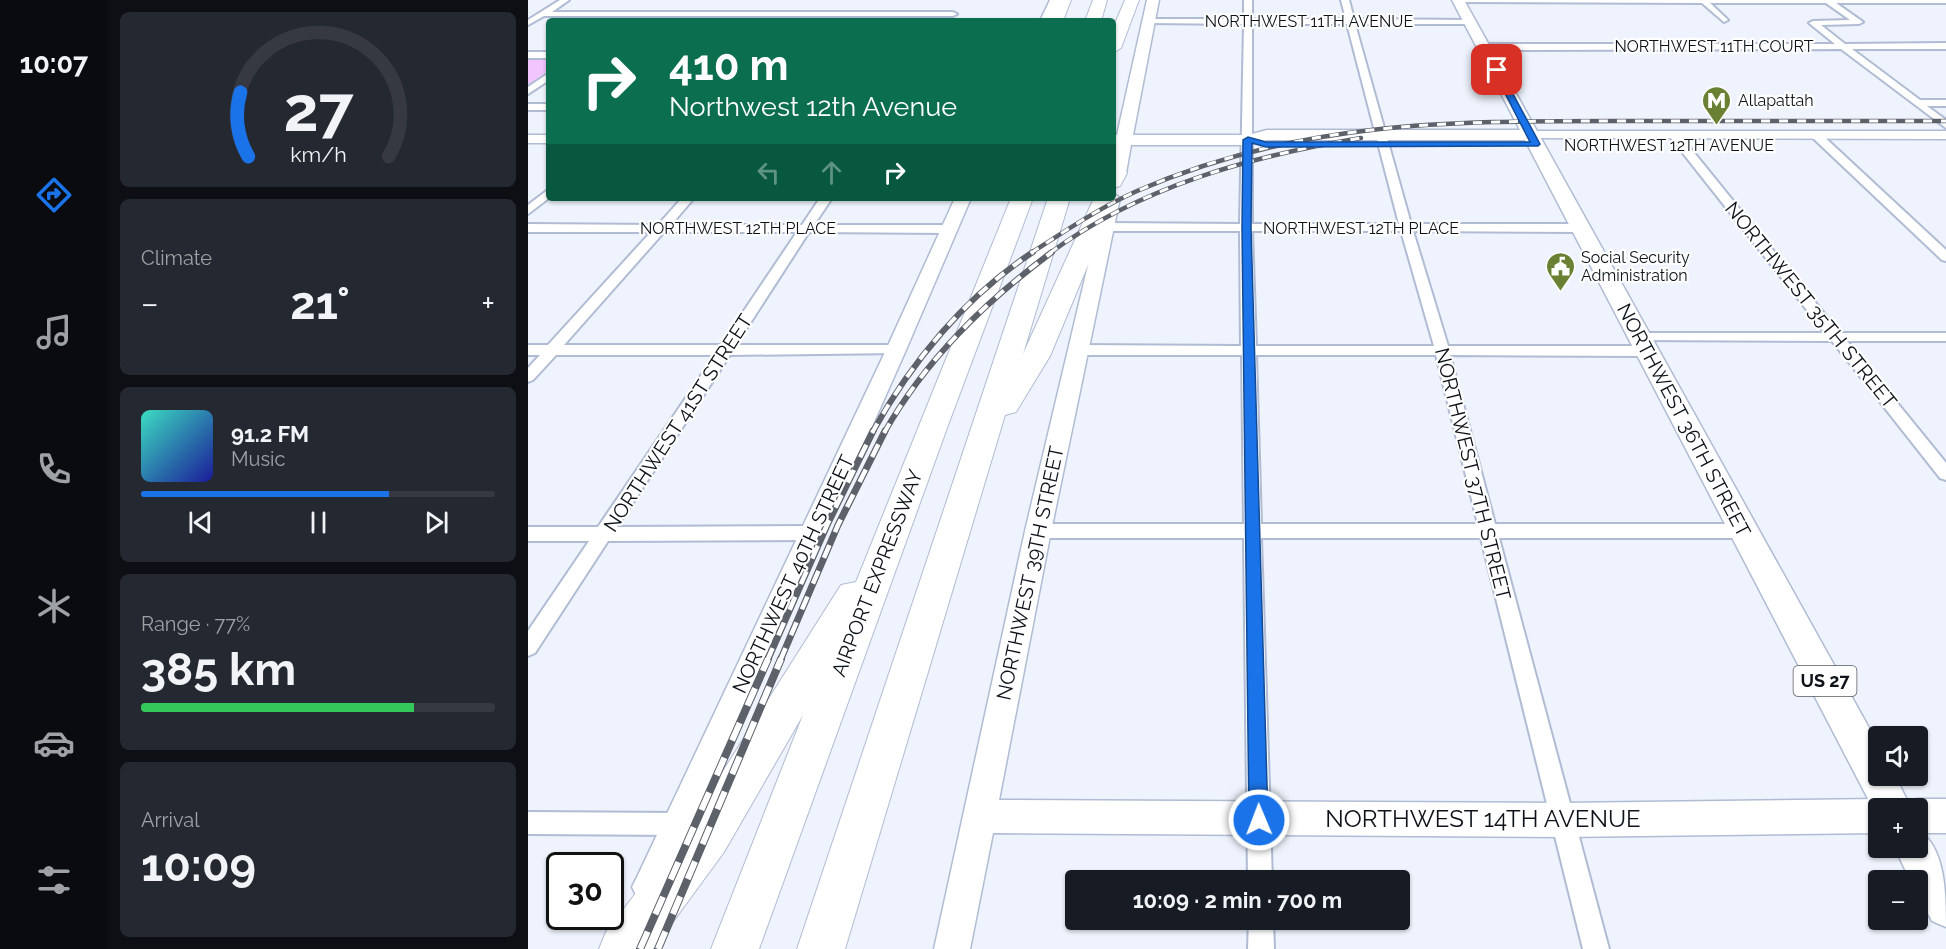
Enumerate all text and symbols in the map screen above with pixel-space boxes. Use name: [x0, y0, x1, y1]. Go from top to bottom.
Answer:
street label: NORTHWEST 11TH AVENUE: [1205, 12, 1413, 31]
street label: NORTHWEST 11TH COURT: [1614, 37, 1814, 56]
text: 410 m: [669, 41, 789, 90]
icon: right: [570, 42, 648, 120]
pin: [1471, 44, 1522, 95]
text: 10:07: [20, 48, 88, 79]
icon: arrive: [1480, 53, 1513, 86]
text: 27: [283, 72, 354, 146]
metro station icon: Allapattah: [1701, 84, 1733, 126]
text: Northwest 12th Avenue: [669, 91, 957, 122]
place label: Allapattah: [1738, 91, 1814, 110]
street label: NORTHWEST 12TH AVENUE: [1564, 136, 1774, 155]
text: km/h: [290, 142, 346, 167]
icon: left: [752, 156, 785, 189]
icon: ahead: [815, 156, 848, 189]
icon: right: [878, 156, 911, 189]
icon: directions: [33, 174, 75, 216]
street label: NORTHWEST 35TH STREET: [1720, 197, 1902, 413]
street label: NORTHWEST 12TH PLACE: [640, 219, 836, 238]
street label: NORTHWEST 12TH PLACE: [1263, 219, 1459, 238]
text: Climate: [141, 246, 212, 270]
place label: Social Security Administration: [1581, 248, 1690, 285]
public building icon: Social Security Administration: [1544, 250, 1576, 292]
text: 21°: [290, 277, 350, 330]
text: −: [141, 284, 159, 323]
text: +: [481, 284, 495, 323]
street label: NORTHWEST 36TH STREET: [1612, 299, 1756, 541]
street label: NORTHWEST 41ST STREET: [599, 310, 757, 536]
icon: music: [33, 311, 75, 353]
street label: NORTHWEST 37TH STREET: [1430, 345, 1516, 603]
text: 91.2 FM: [231, 421, 309, 447]
street label: NORTHWEST 39TH STREET: [991, 444, 1069, 702]
text: Music: [231, 447, 285, 471]
icon: phone: [33, 448, 75, 490]
street label: NORTHWEST 40TH STREET: [727, 451, 859, 697]
street label: AIRPORT EXPRESSWAY: [826, 466, 928, 680]
icon: previous: [184, 506, 217, 539]
icon: pause: [302, 506, 335, 539]
icon: next: [420, 506, 453, 539]
icon: climate: [33, 585, 75, 627]
text: Range · 77%: [141, 612, 250, 636]
text: 385 km: [141, 643, 296, 696]
road number: US 27: [1794, 666, 1856, 696]
icon: car: [33, 722, 75, 764]
map controls: [1868, 726, 1928, 930]
button: sound: [1868, 726, 1928, 786]
position arrow: [1227, 788, 1291, 852]
button: +: [1868, 798, 1928, 858]
street label: NORTHWEST 14TH AVENUE: [1325, 804, 1641, 833]
text: Arrival: [141, 808, 200, 832]
text: 10:09: [141, 839, 256, 892]
speed limit sign: 30: [546, 852, 624, 930]
icon: filters: [33, 859, 75, 901]
button: −: [1868, 870, 1928, 930]
text: 10:09 · 2 min · 700 m: [1133, 887, 1342, 913]

